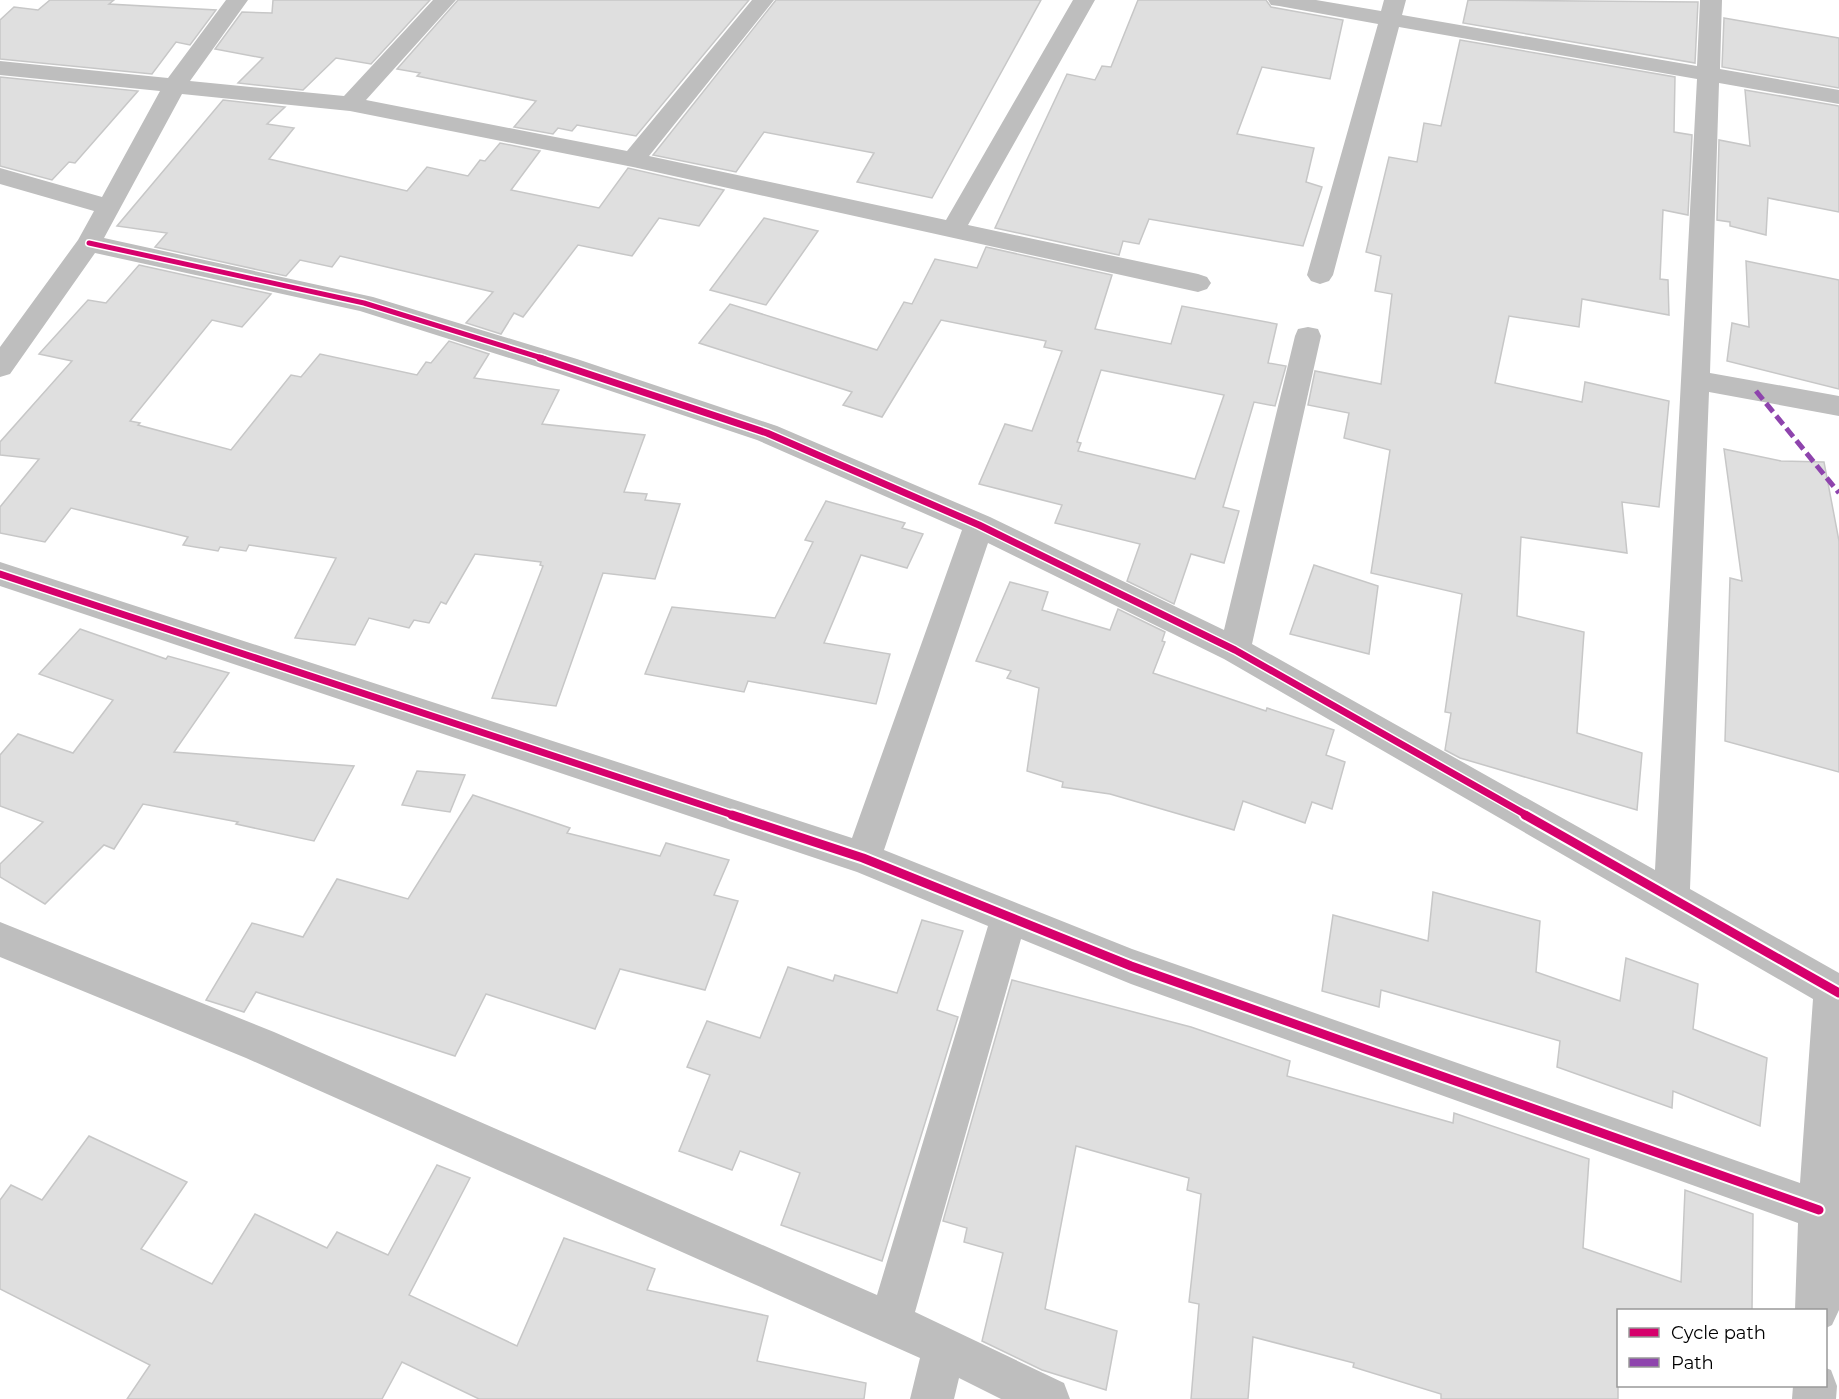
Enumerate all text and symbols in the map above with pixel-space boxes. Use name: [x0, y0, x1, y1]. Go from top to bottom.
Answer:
legend: [1617, 1309, 1827, 1387]
text: Cycle path: [1671, 1322, 1766, 1344]
text: Path: [1671, 1352, 1714, 1374]

